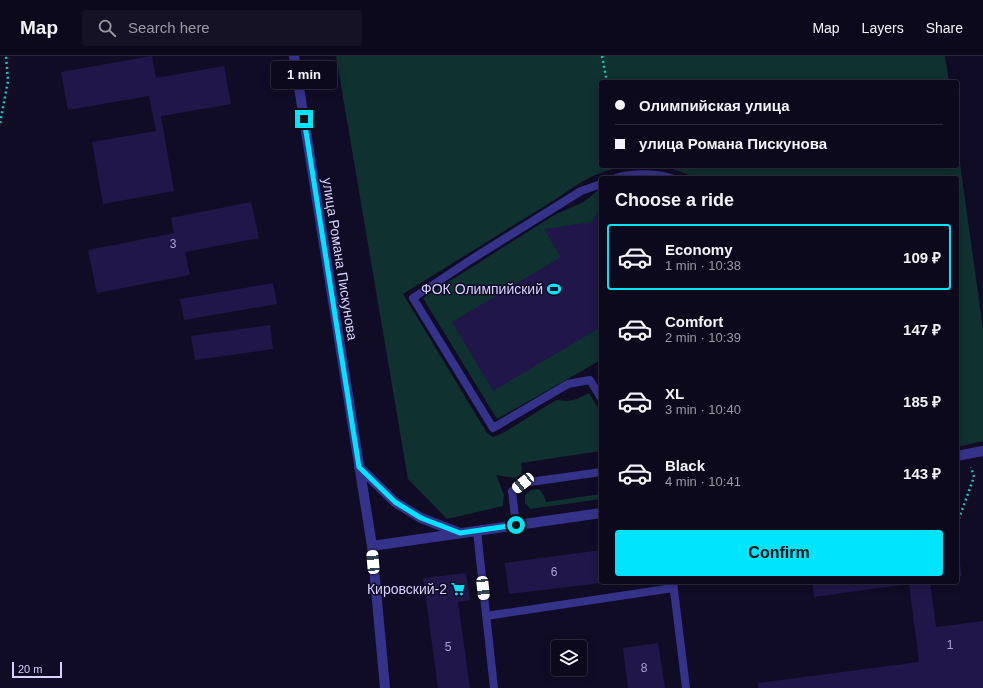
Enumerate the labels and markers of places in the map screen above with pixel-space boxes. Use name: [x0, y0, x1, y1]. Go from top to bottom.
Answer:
place label: ФОК Олимпийский: [421, 281, 543, 297]
sports icon: ФОК Олимпийский: [546, 281, 562, 297]
place label: Кировский-2: [367, 581, 447, 597]
supermarket icon: Кировский-2: [450, 581, 466, 597]

